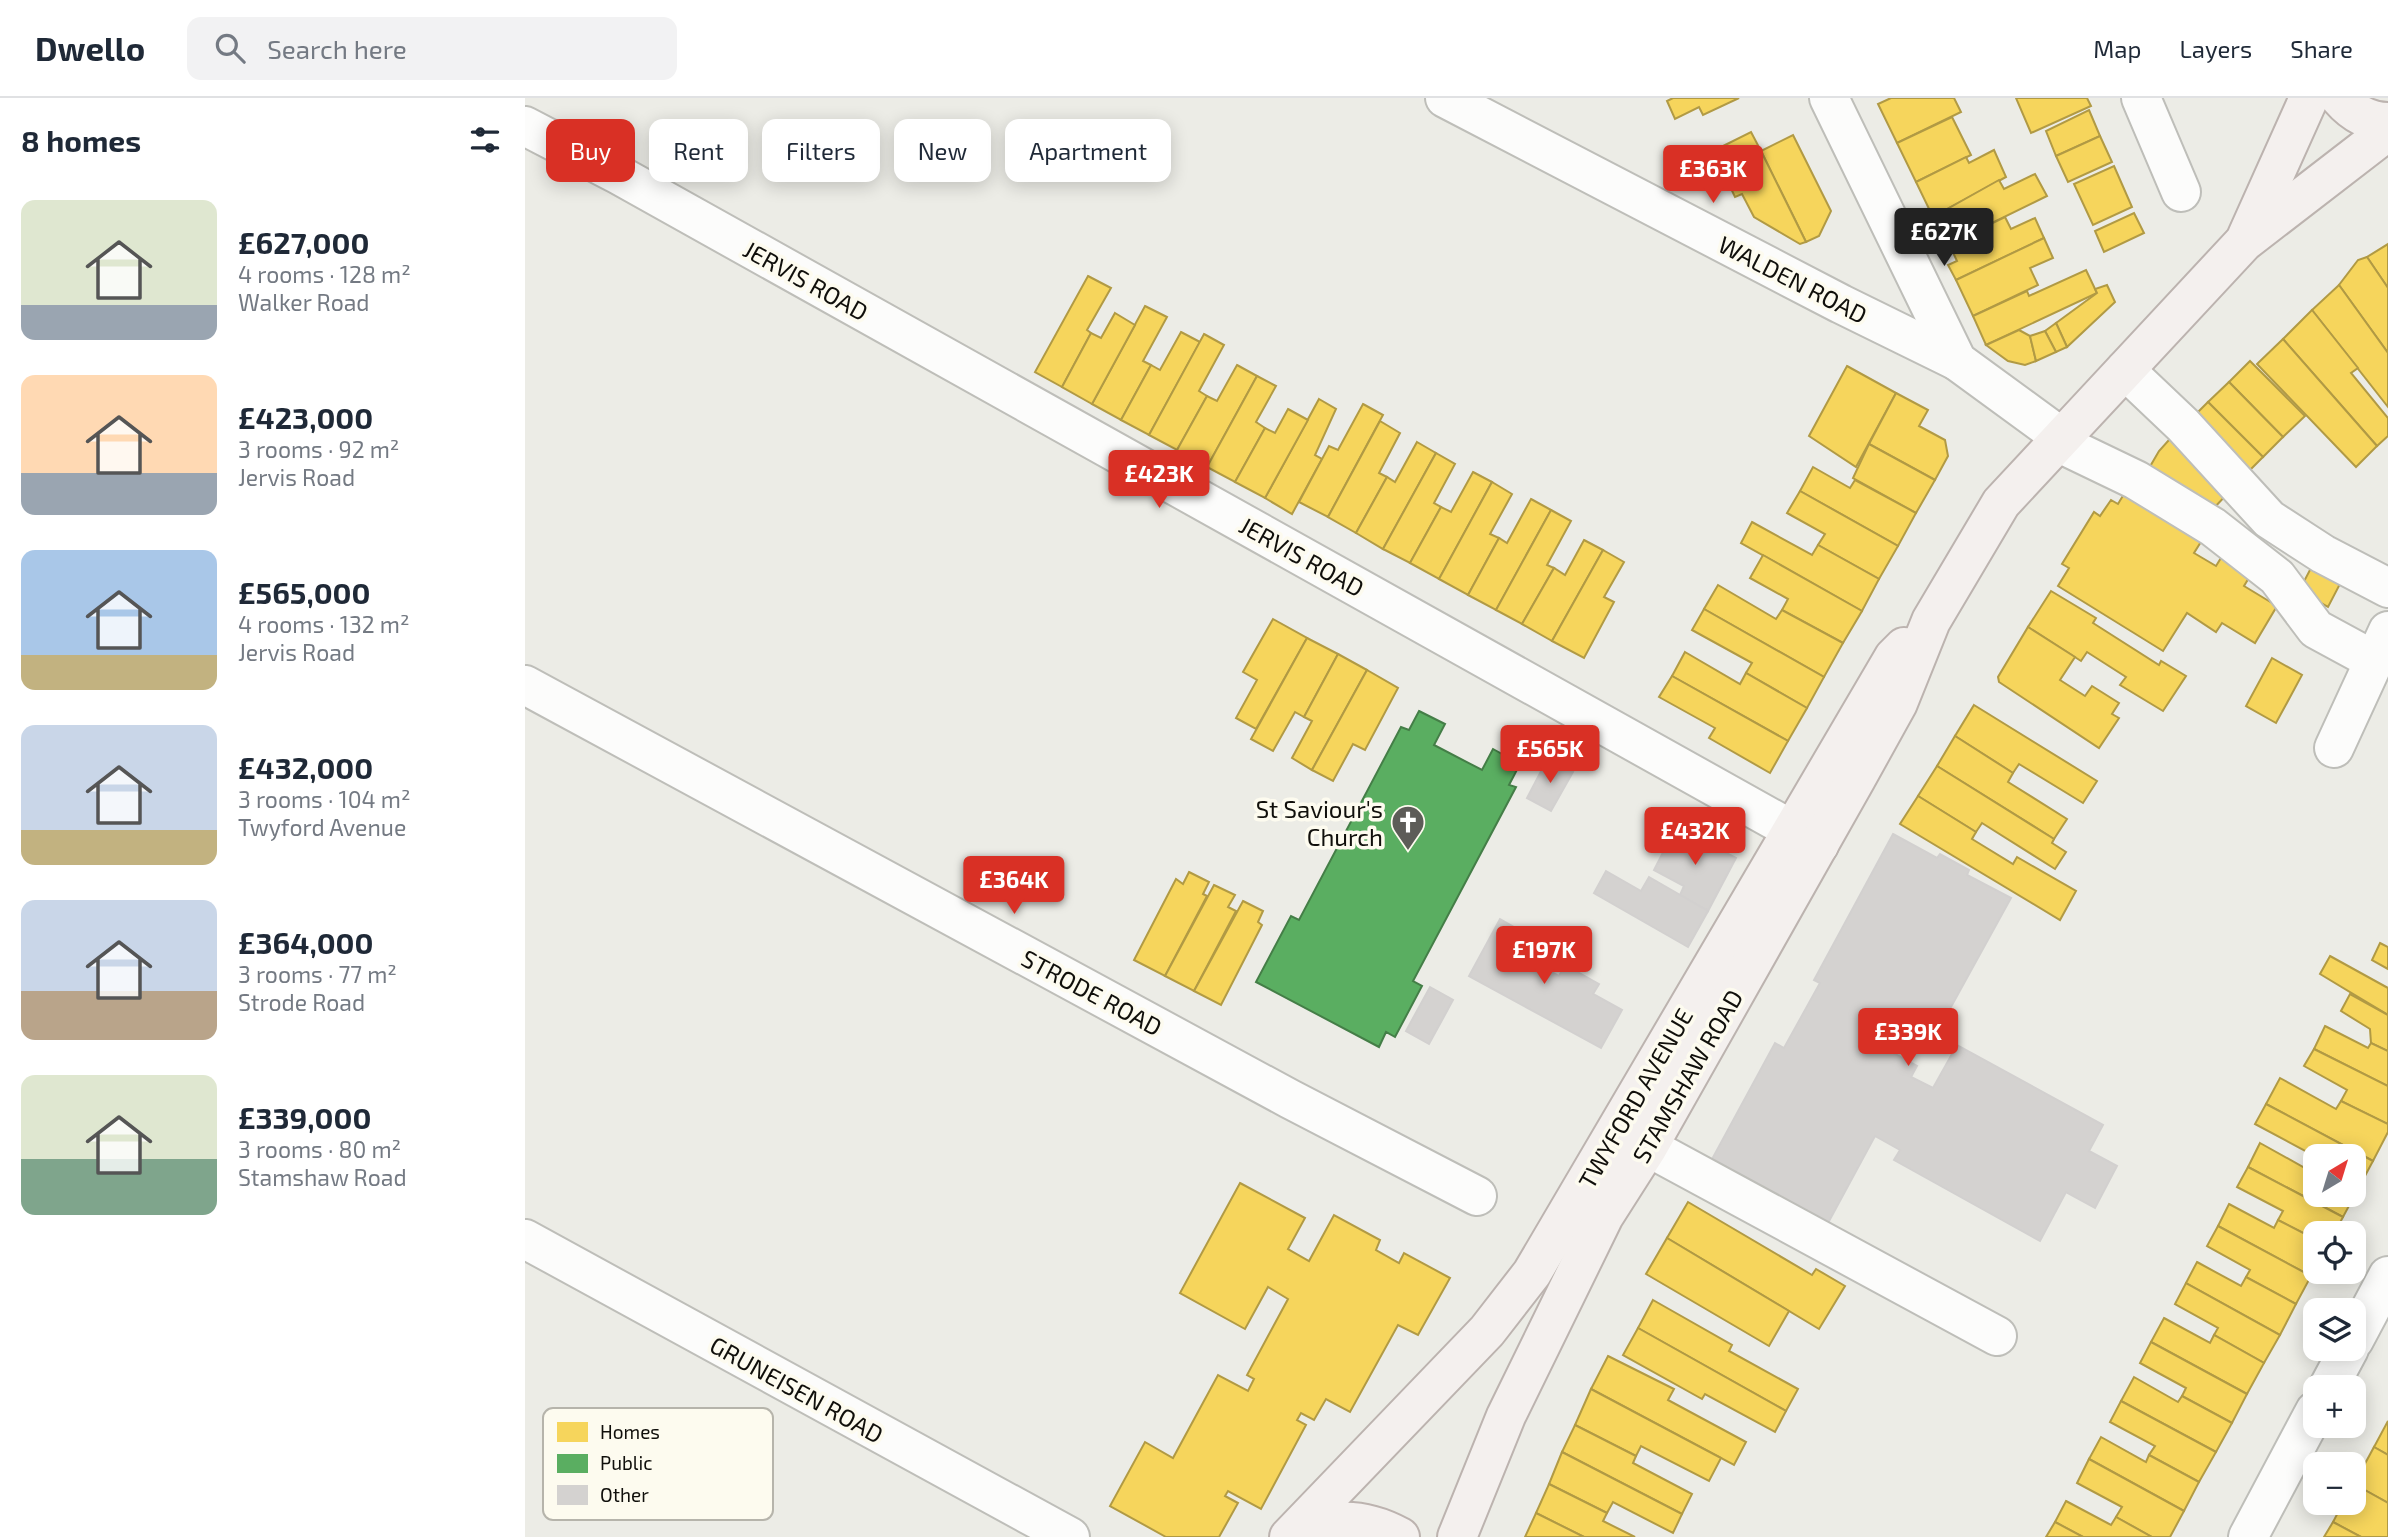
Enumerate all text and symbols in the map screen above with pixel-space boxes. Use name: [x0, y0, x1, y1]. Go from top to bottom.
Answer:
search box: [187, 17, 677, 80]
text: Dwello: [35, 28, 145, 68]
icon: search: [211, 29, 249, 67]
text: Search here: [267, 33, 407, 64]
text: Map: [2093, 34, 2141, 63]
text: Layers: [2179, 34, 2252, 63]
text: Share: [2290, 34, 2353, 63]
chip: Buy: [546, 119, 635, 182]
chip: Rent: [649, 119, 748, 182]
chip: Filters: [762, 119, 880, 182]
chip: New: [894, 119, 991, 182]
chip: Apartment: [1005, 119, 1171, 182]
icon: filters: [466, 121, 504, 159]
text: 8 homes: [21, 122, 141, 158]
pin: £363K: [1664, 146, 1762, 205]
text: £363K: [1679, 154, 1747, 182]
pin: £627K: [1895, 208, 1993, 268]
text: £627K: [1910, 217, 1978, 245]
text: £627,000: [238, 224, 369, 260]
icon: home: [77, 228, 161, 312]
street label: WALDEN ROAD: [1714, 229, 1872, 329]
street label: JERVIS ROAD: [739, 234, 873, 326]
text: 4 rooms · 128 m²: [238, 260, 411, 288]
text: Walker Road: [238, 288, 370, 316]
text: £423,000: [238, 399, 373, 435]
icon: home: [77, 403, 161, 487]
text: 3 rooms · 92 m²: [238, 435, 399, 463]
pin: £423K: [1110, 450, 1208, 510]
text: £423K: [1124, 459, 1194, 487]
text: Jervis Road: [238, 463, 355, 491]
street label: JERVIS ROAD: [1235, 510, 1369, 602]
text: £565,000: [238, 574, 370, 610]
icon: home: [77, 578, 161, 662]
text: 4 rooms · 132 m²: [238, 610, 410, 638]
text: Jervis Road: [238, 638, 355, 666]
pin: £565K: [1501, 726, 1599, 785]
text: £565K: [1516, 734, 1584, 762]
text: £432,000: [238, 749, 373, 785]
icon: home: [77, 753, 161, 837]
text: 3 rooms · 104 m²: [238, 785, 410, 813]
place label: St Saviour's Church: [1256, 794, 1383, 851]
church icon: St Saviour's Church: [1389, 803, 1427, 852]
pin: £432K: [1646, 808, 1744, 867]
text: Twyford Avenue: [238, 813, 406, 841]
text: £432K: [1660, 816, 1730, 844]
pin: £364K: [965, 856, 1063, 916]
text: £364K: [979, 865, 1049, 893]
text: £364,000: [238, 924, 373, 960]
pin: £197K: [1495, 926, 1593, 986]
icon: home: [77, 928, 161, 1012]
text: £197K: [1512, 935, 1576, 963]
street label: STRODE ROAD: [1017, 943, 1167, 1041]
text: 3 rooms · 77 m²: [238, 960, 397, 988]
street label: STAMSHAW ROAD: [1626, 984, 1748, 1168]
text: Strode Road: [238, 988, 365, 1016]
street label: TWYFORD AVENUE: [1572, 1003, 1698, 1193]
pin: £339K: [1859, 1009, 1957, 1068]
text: £339K: [1874, 1017, 1942, 1045]
text: £339,000: [238, 1099, 371, 1135]
icon: home: [77, 1103, 161, 1187]
text: 3 rooms · 80 m²: [238, 1135, 401, 1163]
north arrow: [2303, 1144, 2366, 1208]
map controls: [2303, 1144, 2366, 1515]
text: Stamshaw Road: [238, 1163, 407, 1191]
button: locate: [2303, 1221, 2366, 1284]
button: layers: [2303, 1298, 2366, 1361]
street label: GRUNEISEN ROAD: [705, 1329, 889, 1449]
button: +: [2303, 1375, 2366, 1438]
legend: [543, 1408, 773, 1520]
text: Homes: [600, 1420, 660, 1443]
text: Public: [600, 1451, 653, 1474]
button: −: [2303, 1452, 2366, 1515]
text: Other: [600, 1483, 649, 1506]

